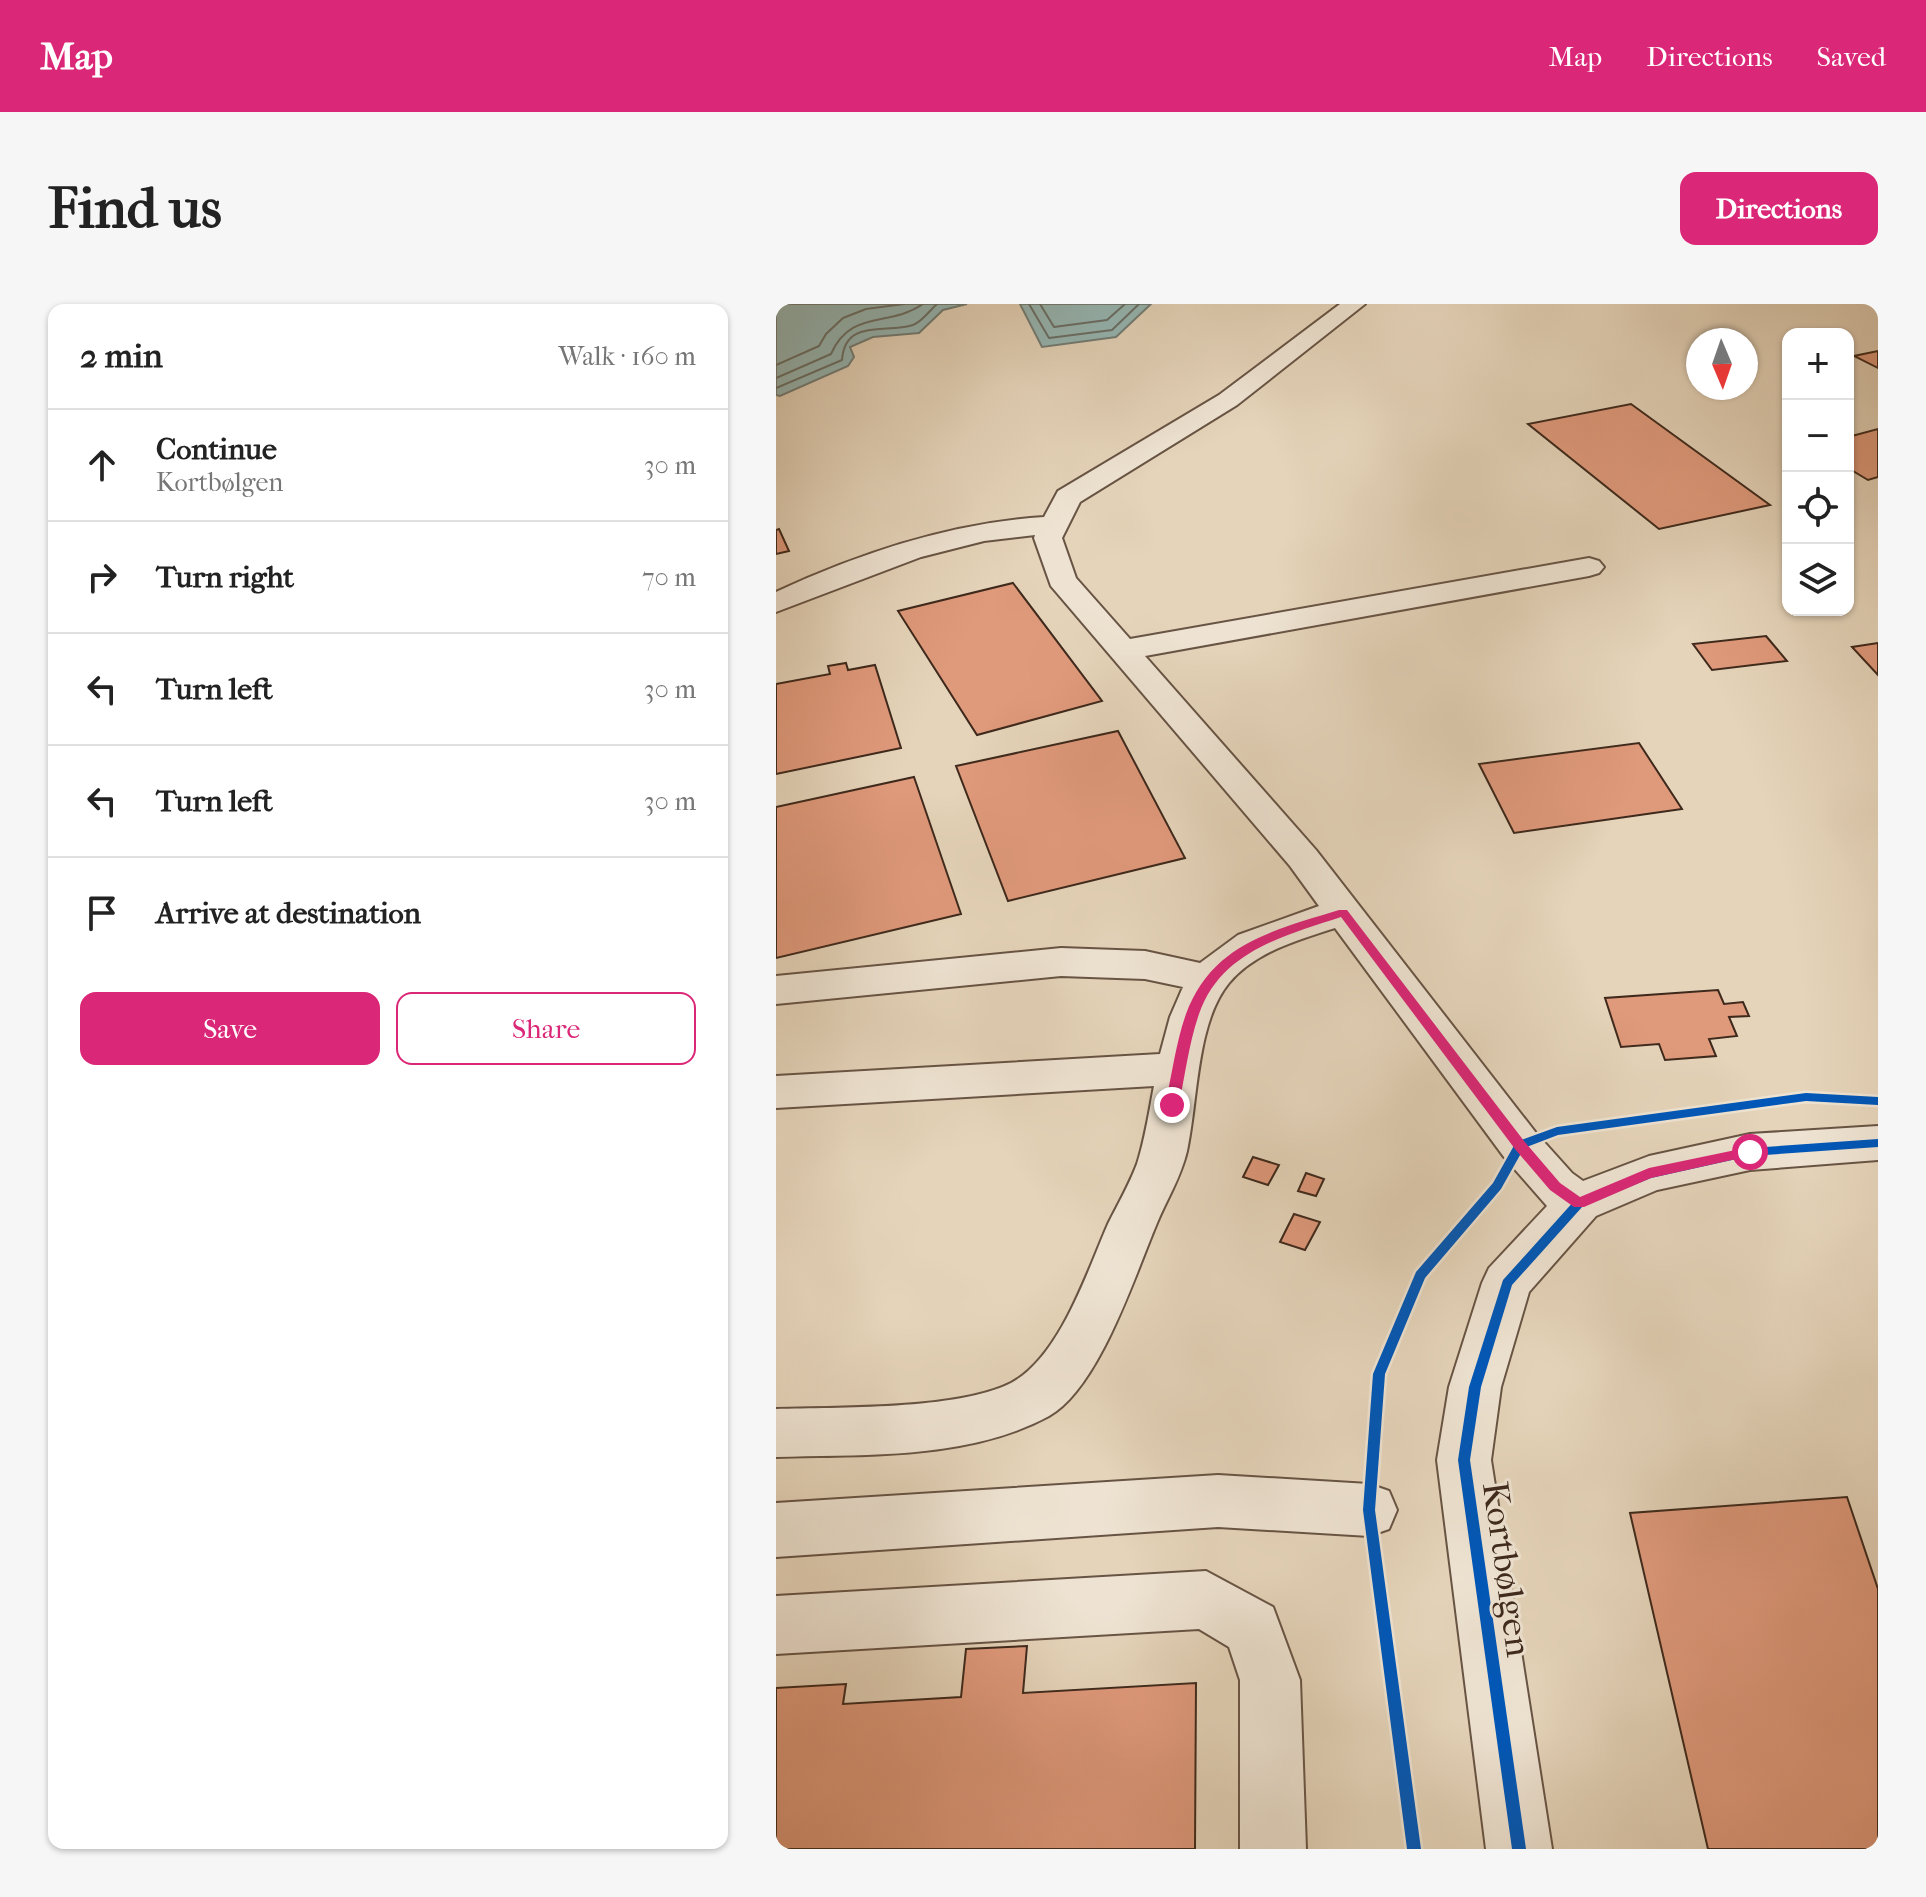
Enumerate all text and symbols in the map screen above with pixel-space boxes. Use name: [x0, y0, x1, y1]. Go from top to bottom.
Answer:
text: Map: [40, 34, 113, 79]
text: Map: [1549, 40, 1602, 73]
text: Directions: [1646, 40, 1773, 73]
text: Saved: [1817, 40, 1886, 73]
button: Directions: [1680, 172, 1878, 245]
text: Find us: [48, 176, 222, 241]
north arrow: [1686, 328, 1758, 400]
map controls: [1782, 328, 1854, 616]
button: +: [1782, 328, 1854, 400]
text: 2 min: [80, 336, 163, 376]
text: Walk · 160 m: [558, 341, 696, 372]
button: −: [1782, 400, 1854, 472]
text: Continue: [156, 432, 277, 467]
icon: ahead: [80, 443, 124, 487]
text: 30 m: [644, 450, 696, 481]
text: Kortbølgen: [156, 467, 283, 498]
button: locate: [1782, 472, 1854, 544]
button: layers: [1782, 544, 1854, 616]
icon: right: [80, 555, 124, 599]
text: Turn right: [156, 560, 294, 595]
text: 70 m: [642, 562, 696, 593]
icon: left: [80, 667, 124, 711]
text: Turn left: [156, 672, 273, 707]
text: 30 m: [644, 674, 696, 705]
icon: left: [80, 779, 124, 823]
text: Turn left: [156, 784, 273, 819]
text: 30 m: [644, 786, 696, 817]
icon: arrive: [80, 891, 124, 935]
text: Arrive at destination: [156, 896, 421, 931]
button: Save: [80, 992, 380, 1065]
button: Share: [396, 992, 696, 1065]
route end: [1154, 1087, 1190, 1123]
route start: [1732, 1134, 1768, 1170]
street label: Kortbølgen: [1474, 1479, 1540, 1660]

